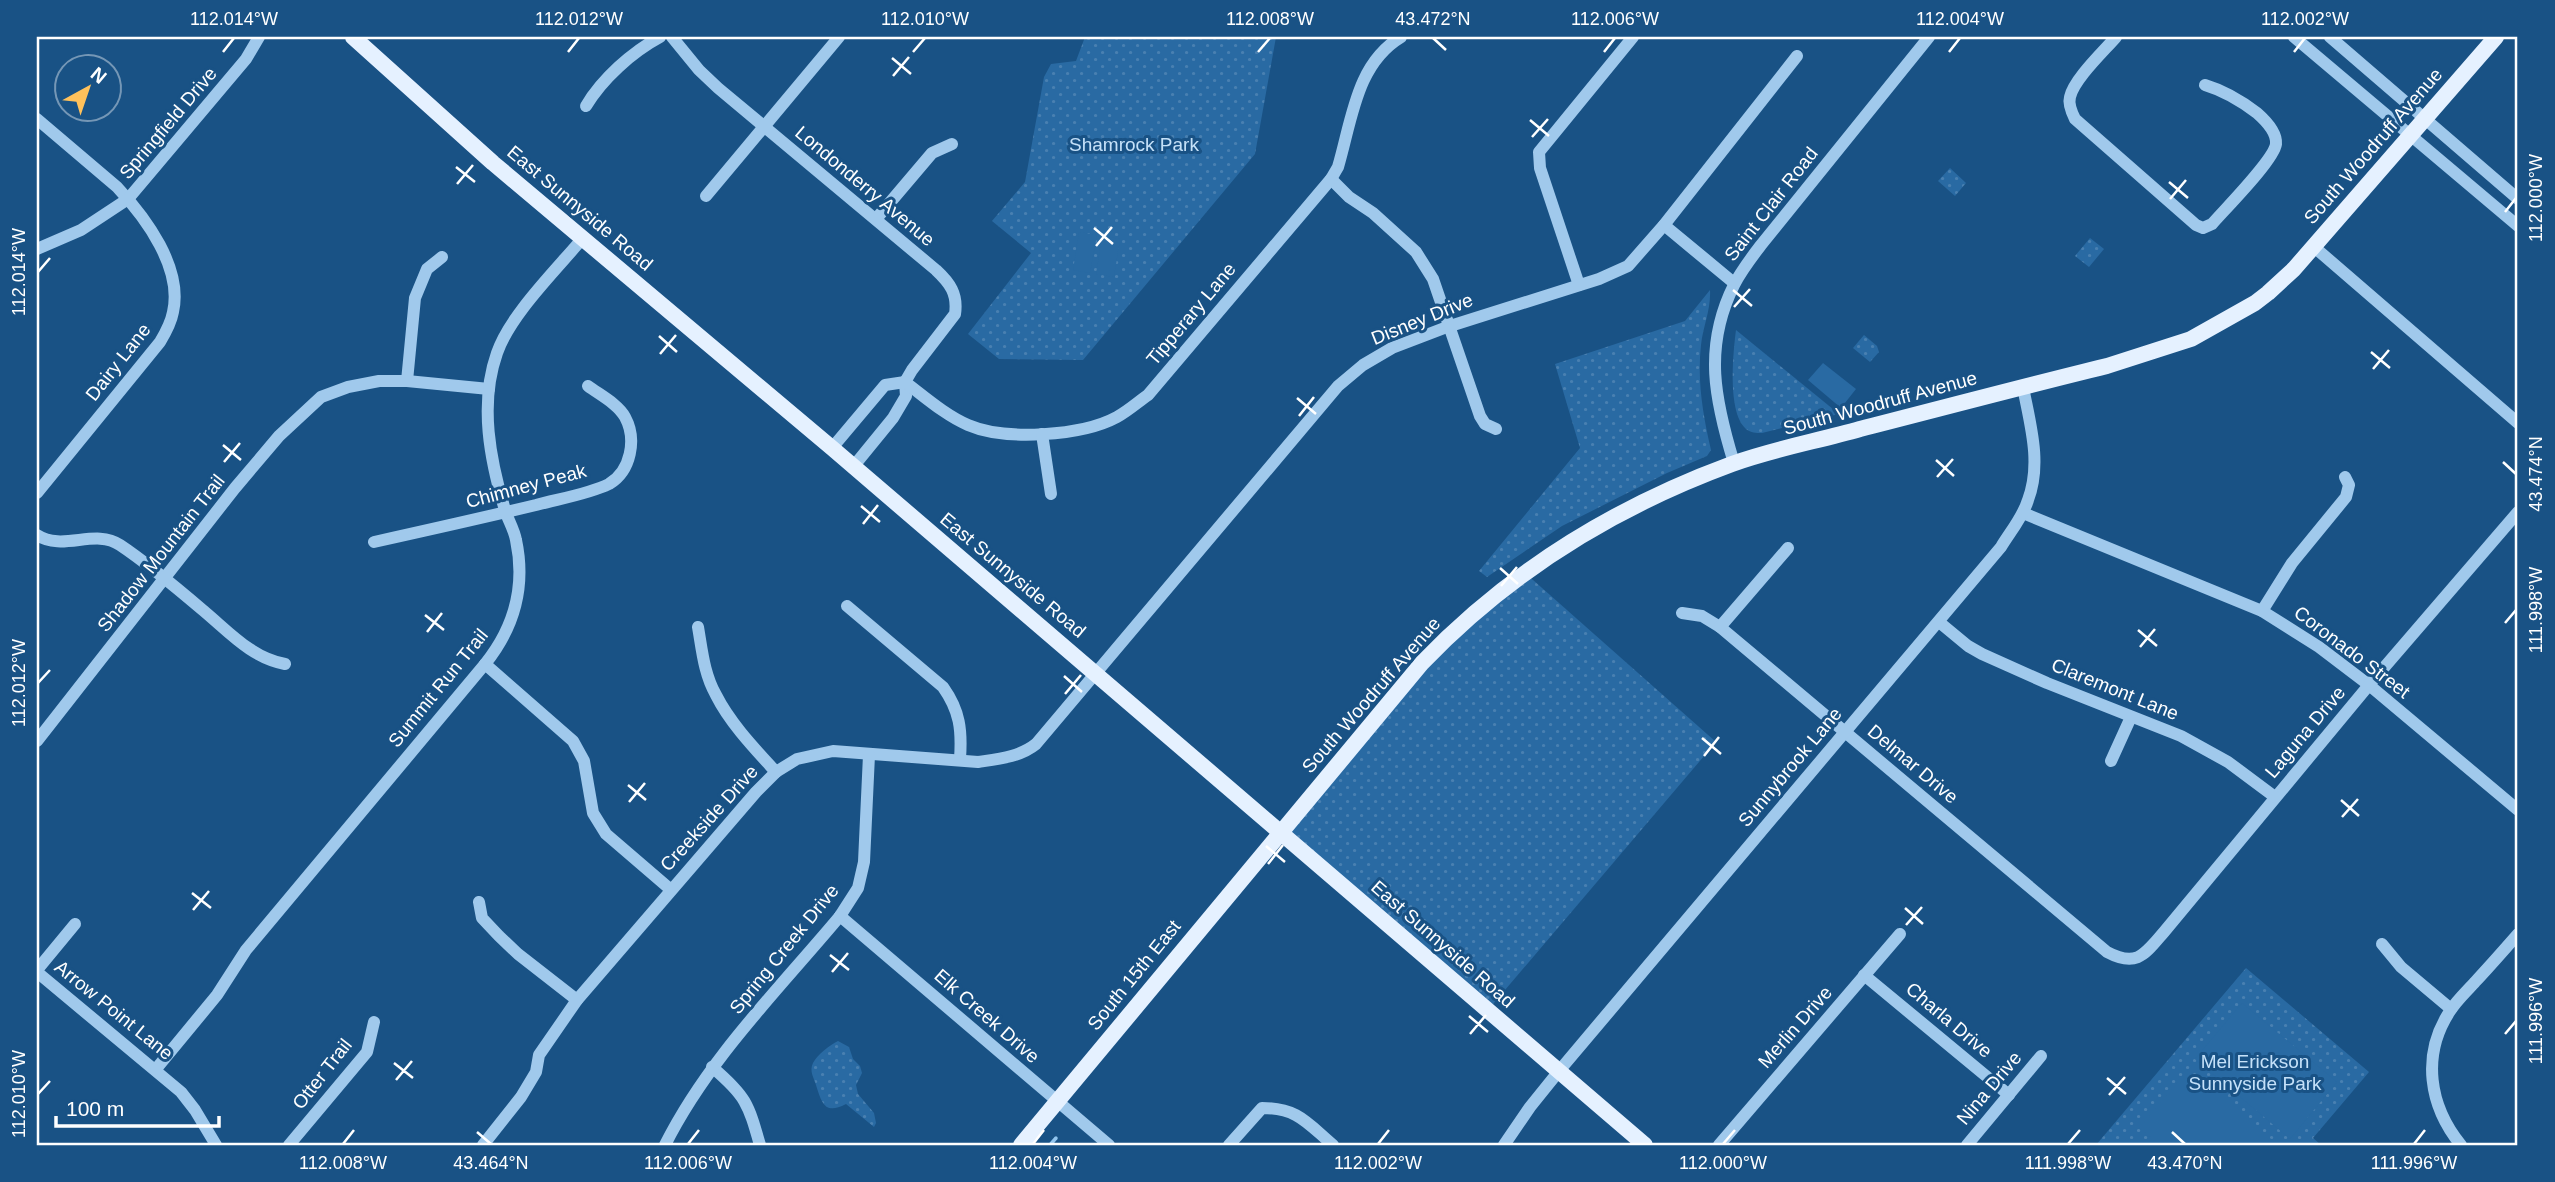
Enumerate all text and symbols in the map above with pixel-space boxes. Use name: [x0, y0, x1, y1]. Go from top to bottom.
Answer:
text: 112.014°W: [190, 9, 278, 29]
text: 112.012°W: [535, 9, 623, 29]
text: 112.010°W: [881, 9, 969, 29]
text: 112.008°W: [1226, 9, 1314, 29]
text: 43.472°N: [1395, 9, 1471, 29]
text: 112.006°W: [1571, 9, 1659, 29]
text: 112.004°W: [1916, 9, 2004, 29]
text: 112.002°W: [2261, 9, 2349, 29]
north arrow: [52, 52, 122, 122]
text: N: [87, 63, 111, 88]
street label: Springfield Drive: [115, 63, 221, 183]
street label: South Woodruff Avenue: [2300, 64, 2446, 228]
street label: Londonderry Avenue: [791, 122, 939, 250]
park label: Shamrock Park: [1069, 134, 1199, 155]
street label: East Sunnyside Road: [503, 141, 657, 275]
street label: Saint Clair Road: [1720, 143, 1822, 265]
text: 112.000°W: [2526, 154, 2546, 242]
text: 112.014°W: [9, 228, 29, 316]
street label: Tipperary Lane: [1142, 259, 1240, 369]
street label: Disney Drive: [1368, 289, 1476, 349]
street label: Dairy Lane: [81, 319, 155, 405]
street label: South Woodruff Avenue: [1781, 367, 1979, 439]
text: 43.474°N: [2526, 436, 2546, 512]
street label: Chimney Peak: [464, 460, 589, 512]
street label: Shadow Mountain Trail: [93, 470, 229, 636]
street label: East Sunnyside Road: [936, 508, 1090, 642]
text: 111.998°W: [2526, 567, 2546, 653]
street label: Coronado Street: [2290, 602, 2415, 703]
street label: South Woodruff Avenue: [1298, 613, 1444, 777]
street label: Summit Run Trail: [384, 625, 492, 751]
text: 112.012°W: [9, 639, 29, 727]
street label: Claremont Lane: [2048, 654, 2182, 724]
street label: Laguna Drive: [2261, 682, 2349, 782]
street label: Sunnybrook Lane: [1734, 703, 1846, 831]
street label: Delmar Drive: [1864, 720, 1962, 808]
street label: Creekside Drive: [656, 761, 762, 875]
street label: East Sunnyside Road: [1367, 876, 1519, 1012]
street label: Spring Creek Drive: [725, 880, 843, 1018]
street label: South 15th East: [1083, 915, 1185, 1034]
street label: Arrow Point Lane: [51, 956, 177, 1064]
street label: Elk Creek Drive: [930, 965, 1044, 1067]
street label: Charla Drive: [1902, 978, 1996, 1062]
text: 111.996°W: [2526, 978, 2546, 1064]
street label: Merlin Drive: [1754, 982, 1836, 1072]
street label: Otter Trail: [288, 1035, 356, 1113]
street label: Nina Drive: [1952, 1047, 2026, 1129]
text: 112.010°W: [9, 1050, 29, 1138]
park label: Mel Erickson Sunnyside Park: [2188, 1051, 2322, 1094]
scale bar: [56, 1084, 219, 1128]
text: 100 m: [66, 1097, 124, 1120]
text: 112.008°W: [299, 1153, 387, 1173]
text: 43.464°N: [453, 1153, 529, 1173]
text: 112.006°W: [644, 1153, 732, 1173]
text: 112.004°W: [989, 1153, 1077, 1173]
text: 112.002°W: [1334, 1153, 1422, 1173]
text: 112.000°W: [1679, 1153, 1767, 1173]
text: 111.998°W: [2025, 1153, 2111, 1173]
text: 43.470°N: [2147, 1153, 2223, 1173]
text: 111.996°W: [2371, 1153, 2457, 1173]

